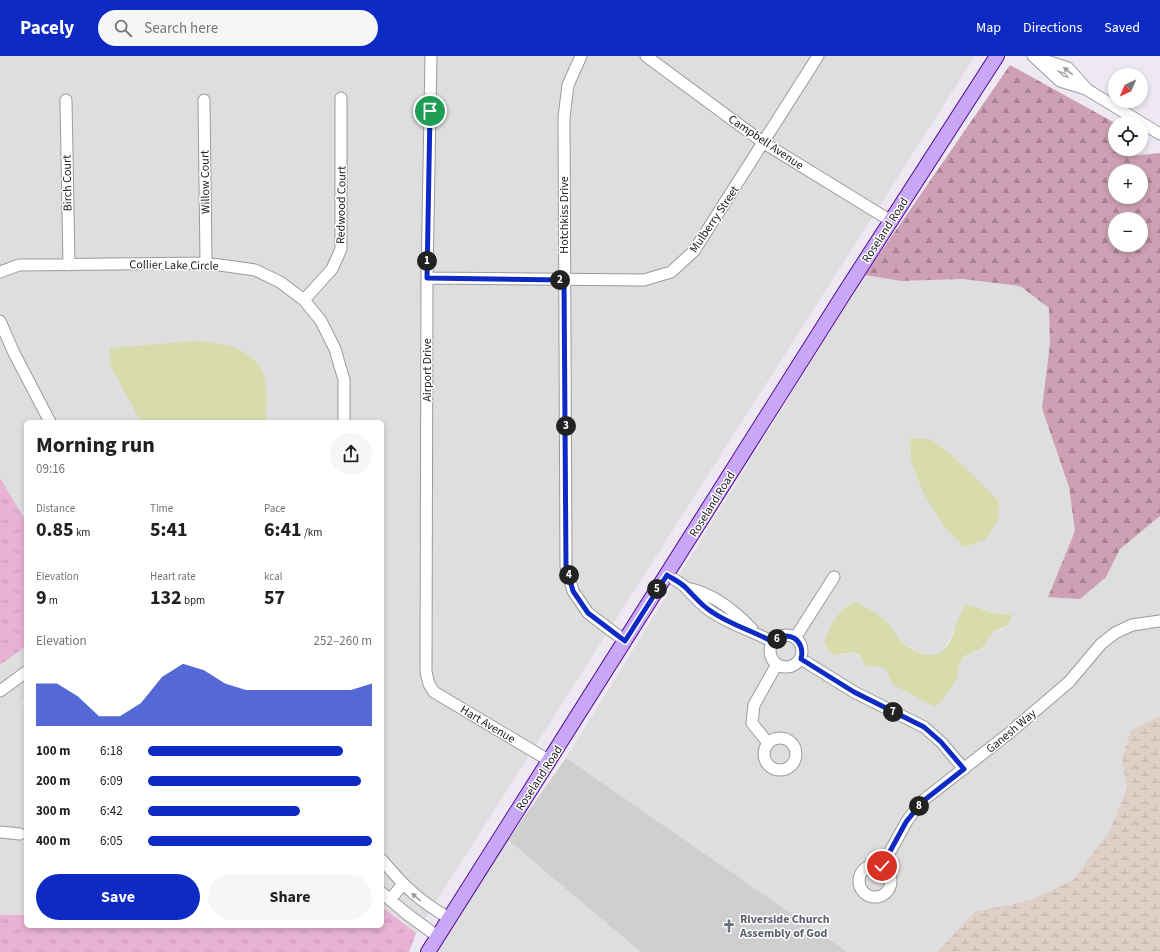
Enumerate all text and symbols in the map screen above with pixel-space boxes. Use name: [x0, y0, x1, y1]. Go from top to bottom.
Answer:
search box: [98, 10, 378, 46]
text: Pacely: [20, 15, 74, 42]
icon: search: [112, 17, 134, 39]
text: Search here: [144, 18, 218, 39]
text: Map: [976, 18, 1001, 38]
text: Directions: [1023, 18, 1082, 38]
text: Saved: [1104, 18, 1140, 38]
one-way arrow: [1063, 66, 1074, 75]
north arrow: [1108, 68, 1148, 108]
map controls: [1108, 68, 1148, 252]
pin: [413, 94, 447, 128]
icon: arrive: [419, 100, 441, 122]
street label: Campbell Avenue: [725, 111, 807, 174]
button: locate: [1108, 116, 1148, 156]
street label: Willow Court: [196, 150, 215, 214]
street label: Birch Court: [59, 155, 76, 211]
button: +: [1108, 164, 1148, 204]
street label: Redwood Court: [332, 166, 351, 244]
street label: Hotchkiss Drive: [556, 176, 573, 254]
street label: Mulberry Street: [686, 182, 743, 256]
street label: Roseland Road: [858, 194, 913, 266]
button: −: [1108, 212, 1148, 252]
pin: 1: [417, 251, 437, 271]
text: 1: [424, 253, 430, 268]
street label: Collier Lake Circle: [129, 256, 219, 275]
pin: 2: [550, 270, 570, 290]
text: 2: [557, 272, 563, 287]
street label: Airport Drive: [419, 338, 436, 402]
pin: 3: [556, 416, 576, 436]
text: 3: [563, 418, 569, 433]
text: Morning run: [36, 429, 155, 461]
button: share: [330, 433, 372, 475]
text: 09:16: [36, 460, 65, 478]
street label: Roseland Road: [685, 468, 739, 540]
text: Distance: [36, 501, 75, 516]
text: Time: [150, 501, 173, 516]
text: Pace: [264, 501, 286, 516]
text: 0.85: [36, 516, 74, 544]
text: 5:41: [150, 516, 188, 544]
text: 6:41: [264, 516, 302, 544]
text: km: [74, 525, 90, 540]
text: /km: [302, 525, 322, 540]
pin: 4: [559, 565, 579, 585]
text: 4: [566, 567, 572, 582]
text: Elevation: [36, 569, 79, 584]
text: Heart rate: [150, 569, 196, 584]
text: kcal: [264, 569, 283, 584]
pin: 5: [647, 579, 667, 599]
text: 5: [654, 581, 660, 596]
text: 9: [36, 584, 47, 612]
text: 132: [150, 584, 182, 612]
text: 57: [264, 584, 285, 612]
text: m: [47, 593, 58, 608]
text: bpm: [182, 593, 205, 608]
pin: 6: [767, 629, 787, 649]
text: 6: [774, 631, 780, 646]
text: Elevation: [36, 632, 87, 650]
text: 252–260 m: [314, 632, 372, 650]
street label: Hart Avenue: [457, 701, 519, 748]
pin: 7: [883, 702, 903, 722]
text: 7: [890, 704, 896, 719]
street label: Ganesh Way: [983, 705, 1040, 757]
text: 100 m: [36, 742, 70, 760]
text: 6:18: [100, 742, 123, 760]
street label: Roseland Road: [512, 742, 567, 814]
text: 200 m: [36, 772, 70, 790]
text: 6:09: [100, 772, 123, 790]
pin: 8: [909, 796, 929, 816]
text: 8: [916, 798, 922, 813]
text: 300 m: [36, 802, 70, 820]
text: 6:42: [100, 802, 123, 820]
text: 400 m: [36, 832, 70, 850]
text: 6:05: [100, 832, 123, 850]
pin: [865, 849, 899, 883]
icon: check: [871, 855, 893, 877]
button: Save: [36, 874, 200, 920]
button: Share: [208, 874, 372, 920]
one-way arrow: [411, 892, 421, 901]
place label: Riverside Church Assembly of God: [739, 911, 830, 942]
church icon: Riverside Church Assembly of God: [721, 918, 737, 934]

